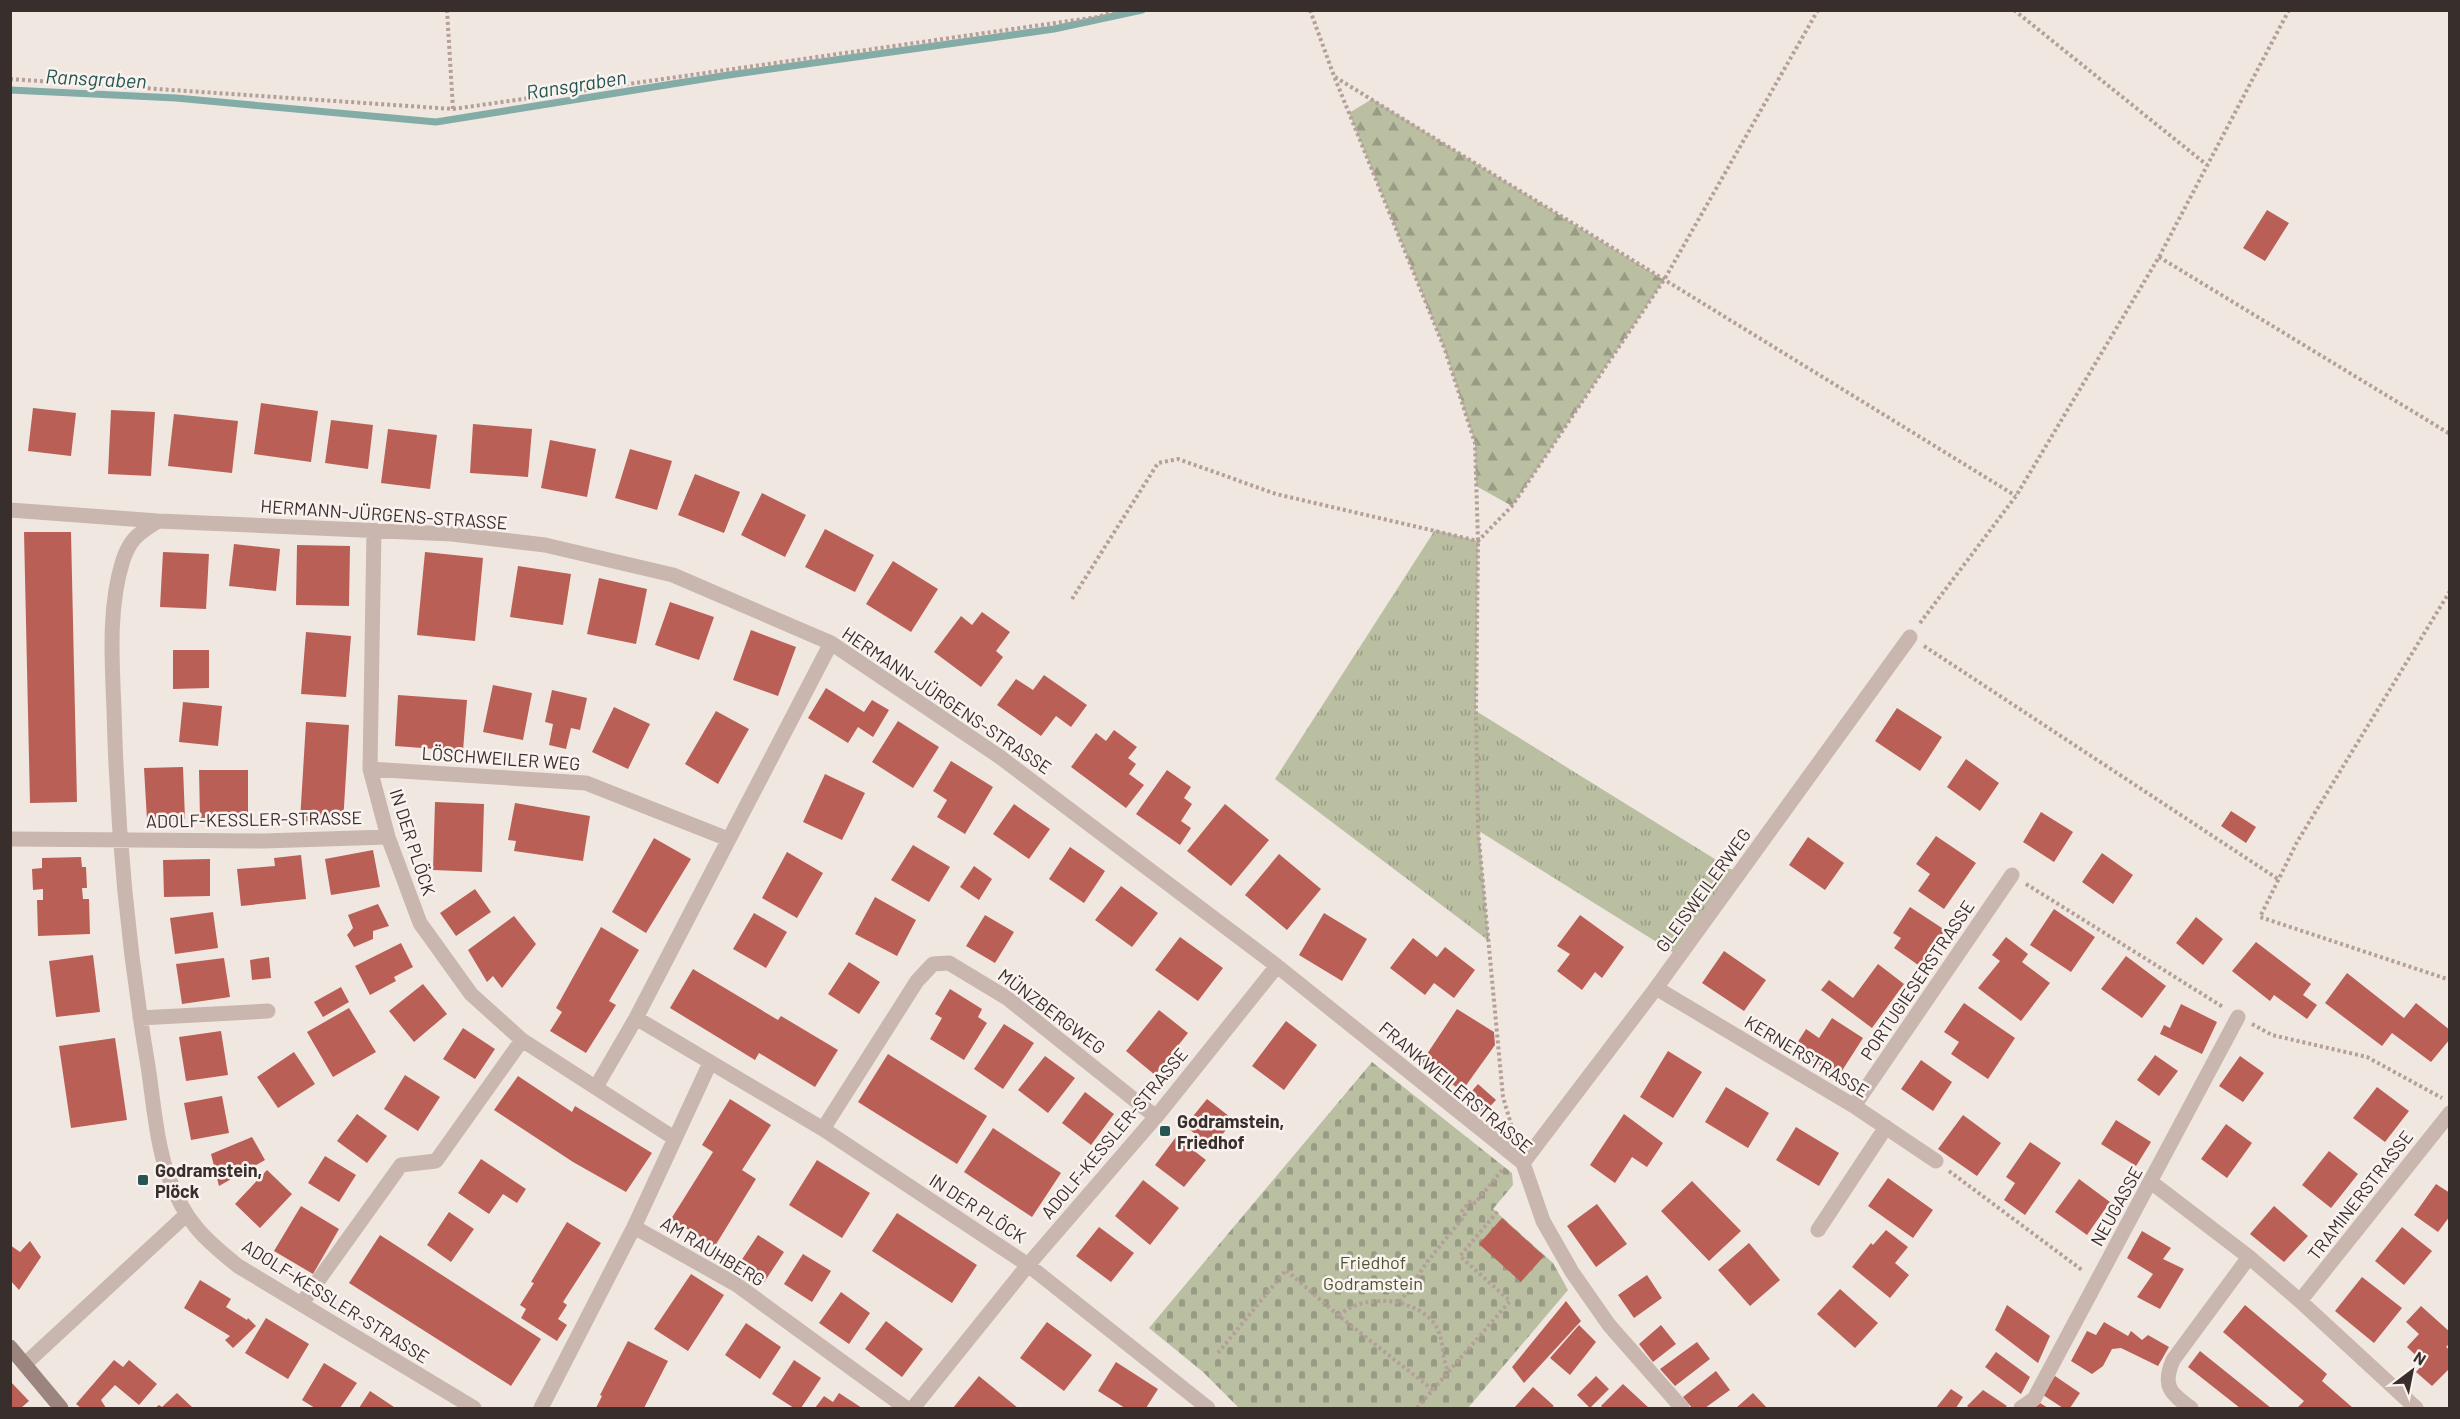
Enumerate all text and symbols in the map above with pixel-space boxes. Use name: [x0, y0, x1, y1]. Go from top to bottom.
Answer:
water label: Ransgraben: [45, 63, 147, 93]
water label: Ransgraben: [524, 64, 628, 104]
street label: HERMANN-JÜRGENS-STRASSE: [260, 494, 508, 534]
street label: HERMANN-JÜRGENS-STRASSE: [838, 622, 1056, 778]
street label: LÖSCHWEILER WEG: [421, 741, 581, 775]
street label: IN DER PLÖCK: [385, 786, 441, 898]
street label: ADOLF-KESSLER-STRASSE: [146, 806, 362, 832]
street label: GLEISWEILERWEG: [1651, 824, 1755, 956]
street label: PORTUGIESERSTRASSE: [1855, 896, 1979, 1064]
street label: MÜNZBERGWEG: [994, 964, 1110, 1058]
street label: KERNERSTRASSE: [1741, 1010, 1873, 1102]
street label: FRANKWEILERSTRASSE: [1375, 1016, 1537, 1158]
street label: ADOLF-KESSLER-STRASSE: [1036, 1043, 1192, 1223]
place label: Godramstein, Friedhof: [1177, 1110, 1284, 1153]
marker: Godramstein, Friedhof: [1158, 1124, 1172, 1138]
street label: TRAMINERSTRASSE: [2303, 1126, 2417, 1264]
place label: Godramstein, Plöck: [155, 1159, 262, 1202]
street label: NEUGASSE: [2085, 1162, 2147, 1250]
street label: IN DER PLÖCK: [925, 1169, 1031, 1247]
marker: Godramstein, Plöck: [136, 1173, 150, 1187]
street label: AM RAUHBERG: [657, 1211, 769, 1291]
street label: ADOLF-KESSLER-STRASSE: [238, 1234, 434, 1368]
park label: Friedhof Godramstein: [1323, 1251, 1423, 1294]
north arrow: [2382, 1341, 2442, 1401]
text: N: [2411, 1347, 2430, 1369]

